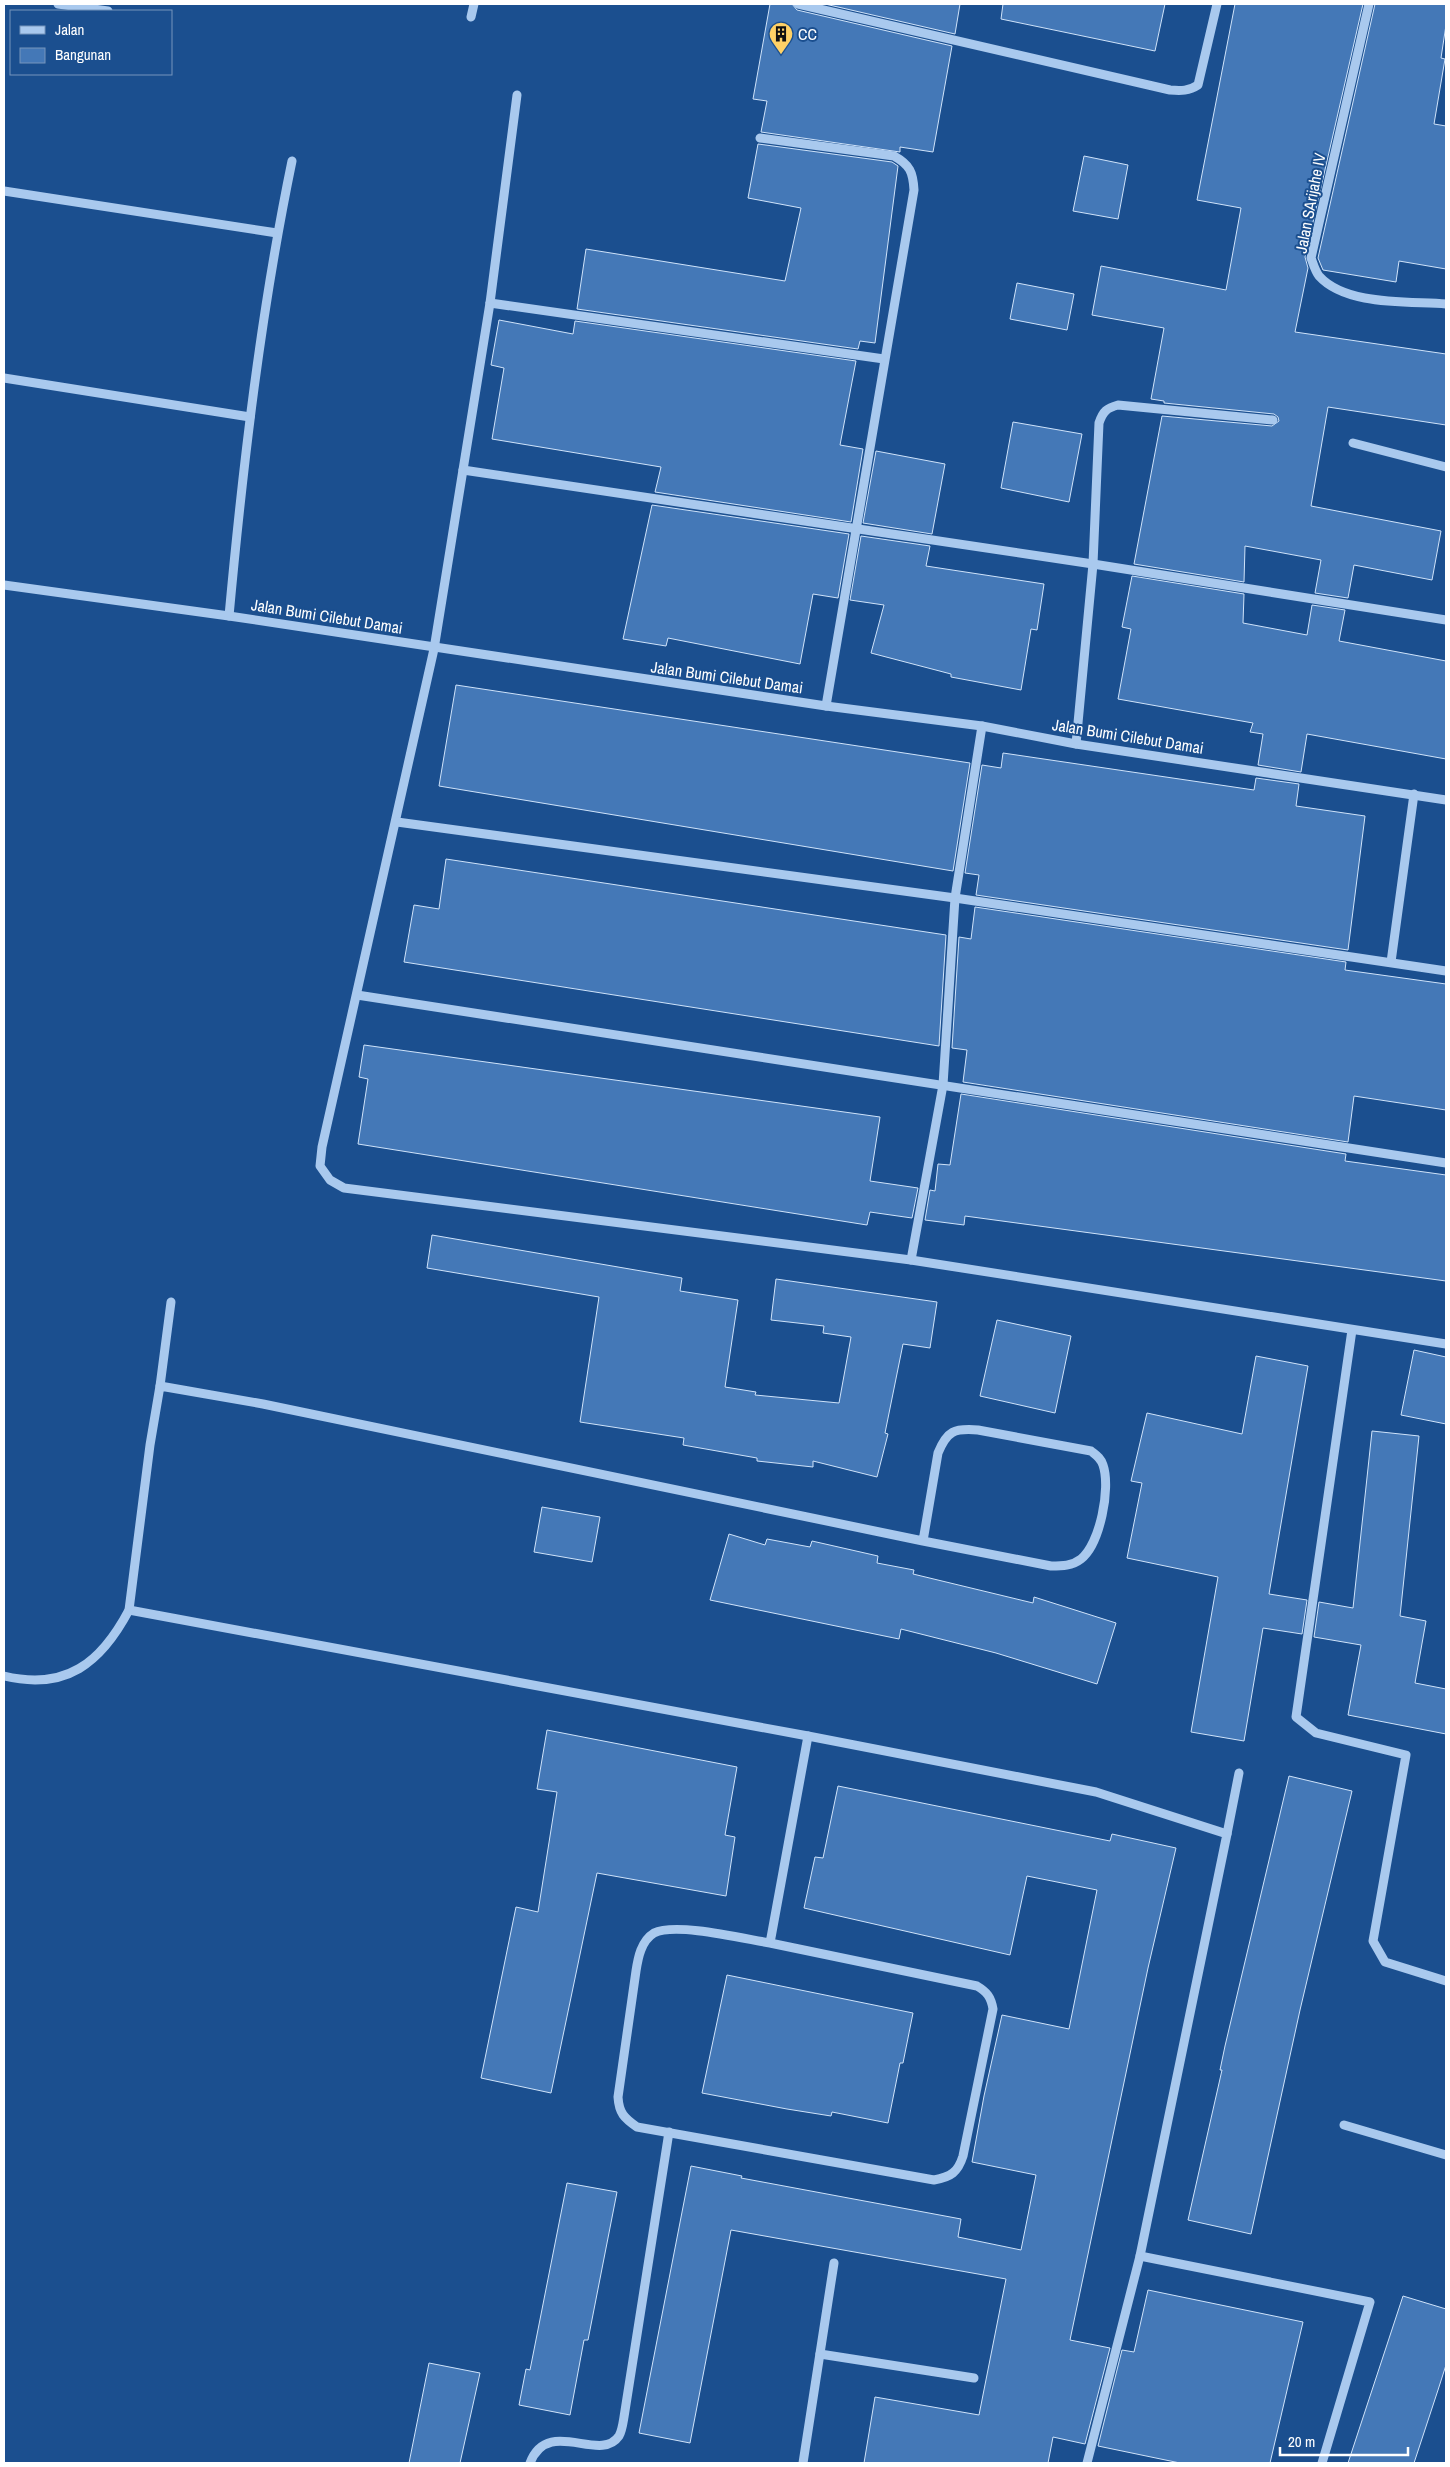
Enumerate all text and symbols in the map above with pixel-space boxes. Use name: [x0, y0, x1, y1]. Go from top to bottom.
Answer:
legend: [10, 10, 172, 75]
text: Jalan: [55, 19, 84, 40]
building icon: CC: [768, 21, 794, 55]
place label: CC: [798, 23, 817, 45]
text: Bangunan: [55, 44, 111, 65]
street label: Jalan SArijahe IV: [1290, 151, 1331, 255]
street label: Jalan Bumi Cilebut Damai: [250, 593, 404, 639]
street label: Jalan Bumi Cilebut Damai: [650, 655, 804, 699]
street label: Jalan Bumi Cilebut Damai: [1051, 713, 1205, 759]
scale bar: [1280, 2424, 1408, 2456]
text: 20 m: [1288, 2431, 1315, 2452]

